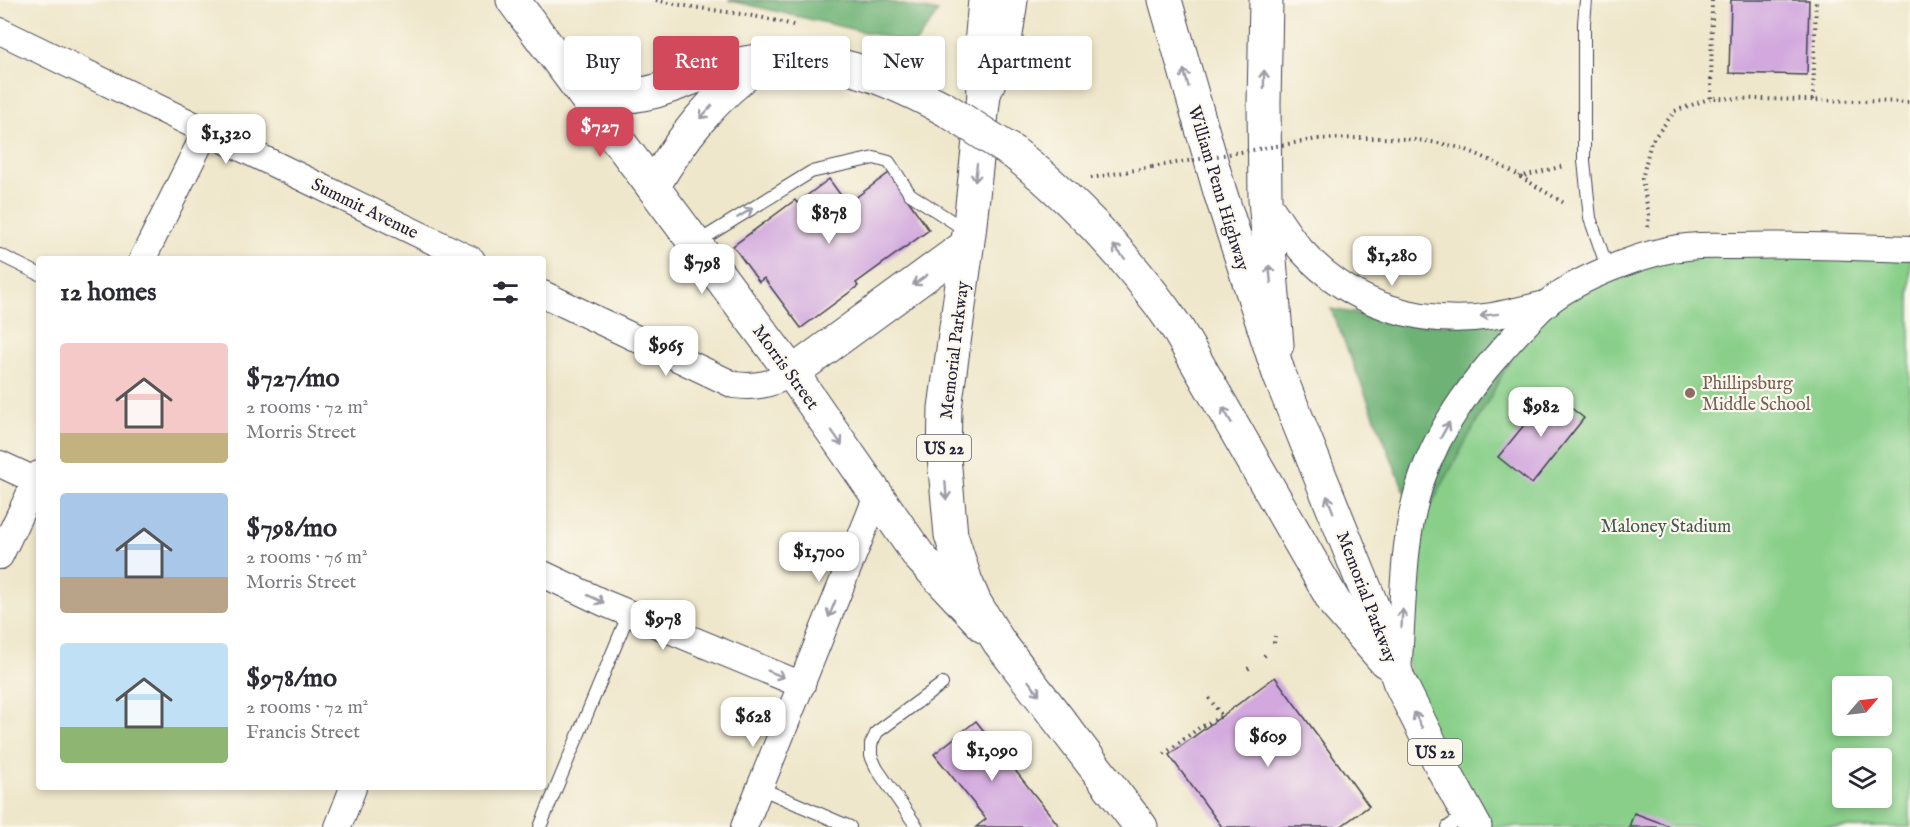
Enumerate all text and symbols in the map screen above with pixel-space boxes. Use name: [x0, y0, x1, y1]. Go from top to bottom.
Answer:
chip: Buy: [564, 36, 641, 90]
chip: Rent: [653, 36, 739, 90]
chip: Filters: [751, 36, 850, 90]
chip: New: [862, 36, 945, 90]
chip: Apartment: [957, 36, 1092, 90]
one-way arrow: [1180, 68, 1191, 87]
one-way arrow: [1259, 69, 1270, 89]
street label: William Penn Highway: [1182, 103, 1254, 274]
one-way arrow: [699, 104, 714, 119]
pin: $727: [564, 107, 636, 158]
pin: $1,320: [177, 114, 275, 165]
text: $727: [581, 114, 619, 139]
text: $1,320: [201, 121, 251, 146]
one-way arrow: [970, 163, 981, 182]
street label: Summit Avenue: [307, 174, 422, 245]
pin: $878: [793, 194, 865, 245]
text: $878: [811, 201, 847, 226]
one-way arrow: [736, 206, 753, 218]
pin: $1,280: [1343, 236, 1441, 287]
text: $1,280: [1367, 243, 1417, 268]
pin: $798: [666, 244, 738, 295]
one-way arrow: [1112, 245, 1126, 260]
text: $798: [683, 251, 721, 276]
one-way arrow: [1265, 264, 1276, 284]
one-way arrow: [912, 274, 928, 286]
text: 12 homes: [60, 276, 156, 309]
icon: filters: [489, 276, 522, 309]
street label: Memorial Parkway: [936, 280, 975, 421]
one-way arrow: [1479, 310, 1499, 321]
street label: Morris Street: [746, 321, 823, 415]
pin: $965: [630, 326, 702, 377]
text: $965: [648, 333, 684, 358]
text: $727/mo: [246, 362, 340, 395]
icon: home: [108, 367, 180, 439]
place label: Phillipsburg Middle School: [1702, 373, 1811, 417]
marker: Phillipsburg Middle School: [1683, 386, 1697, 400]
pin: $982: [1505, 387, 1577, 438]
text: $982: [1522, 394, 1560, 419]
text: 2 rooms · 72 m²: [246, 395, 368, 420]
one-way arrow: [1220, 406, 1232, 423]
text: Morris Street: [246, 420, 356, 445]
one-way arrow: [1439, 422, 1451, 439]
one-way arrow: [831, 430, 843, 446]
road number: US 22: [917, 435, 971, 461]
one-way arrow: [941, 481, 952, 501]
one-way arrow: [1324, 495, 1335, 514]
text: $798/mo: [246, 512, 337, 545]
park label: Maloney Stadium: [1601, 516, 1731, 539]
icon: home: [108, 517, 180, 589]
street label: Memorial Parkway: [1330, 529, 1401, 667]
pin: $1,700: [770, 532, 868, 583]
text: $1,700: [793, 539, 845, 564]
text: 2 rooms · 76 m²: [246, 545, 367, 570]
text: Morris Street: [246, 570, 356, 595]
one-way arrow: [586, 594, 604, 605]
pin: $978: [627, 600, 699, 651]
one-way arrow: [826, 600, 837, 618]
text: $978: [644, 607, 682, 632]
one-way arrow: [1397, 608, 1408, 628]
text: $978/mo: [246, 662, 337, 695]
icon: home: [108, 667, 180, 739]
one-way arrow: [766, 669, 785, 680]
north arrow: [1832, 676, 1892, 736]
map controls: [1832, 676, 1892, 808]
one-way arrow: [1028, 680, 1041, 696]
text: 2 rooms · 72 m²: [246, 695, 368, 720]
pin: $628: [717, 697, 789, 748]
text: $628: [735, 704, 771, 729]
one-way arrow: [1412, 712, 1424, 729]
pin: $609: [1232, 717, 1304, 768]
text: Francis Street: [246, 720, 360, 745]
text: $609: [1249, 724, 1287, 749]
pin: $1,090: [943, 731, 1041, 782]
text: $1,090: [966, 738, 1018, 763]
road number: US 22: [1408, 739, 1462, 765]
button: layers: [1832, 748, 1892, 808]

